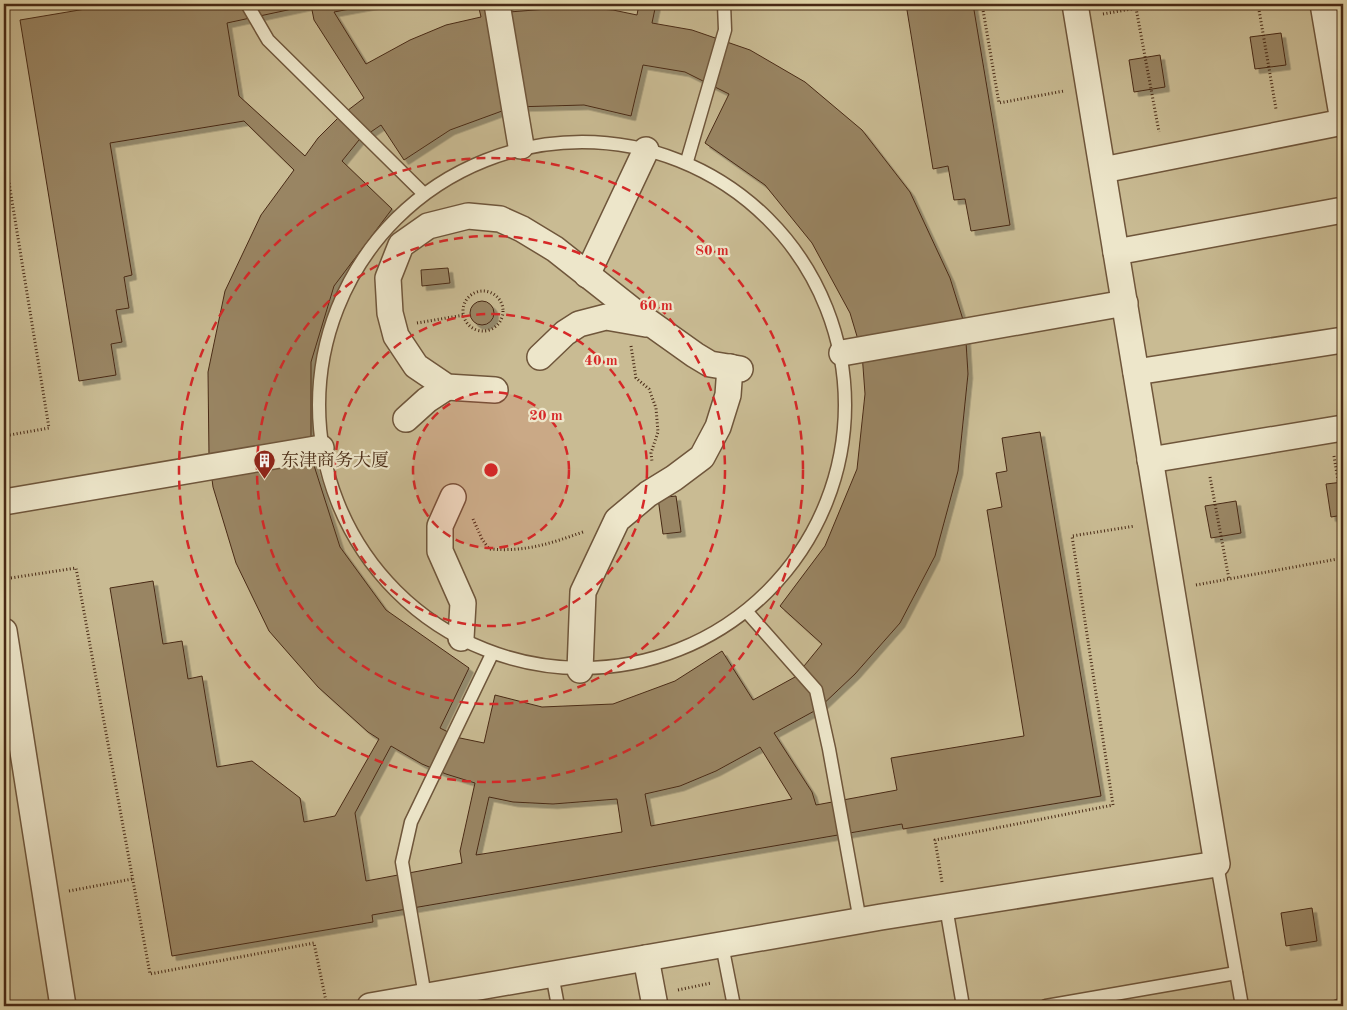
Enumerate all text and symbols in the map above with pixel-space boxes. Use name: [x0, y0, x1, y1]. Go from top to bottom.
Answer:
text: 80 m: [695, 244, 729, 259]
text: 60 m: [639, 299, 673, 314]
text: 40 m: [584, 354, 618, 369]
text: 20 m: [529, 409, 563, 424]
building icon: 东津商务大厦: [253, 449, 277, 480]
place label: 东津商务大厦: [281, 450, 389, 470]
centre of rings: [482, 461, 500, 479]

